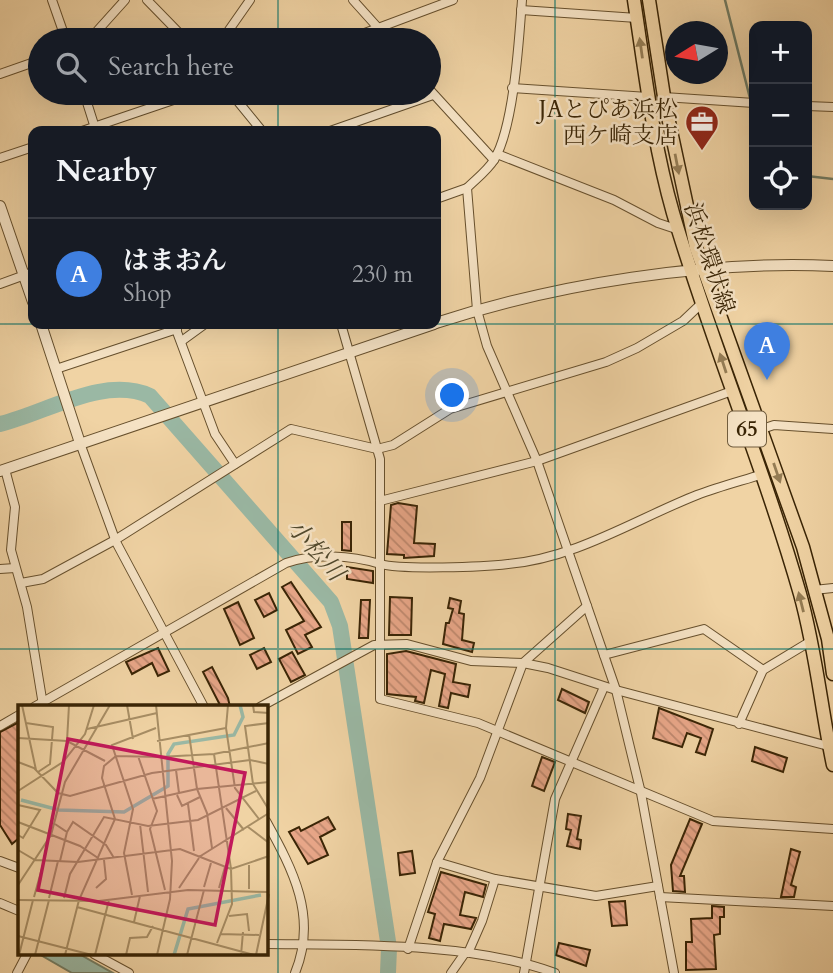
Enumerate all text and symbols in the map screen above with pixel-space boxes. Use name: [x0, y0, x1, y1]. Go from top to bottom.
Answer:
north arrow: [665, 21, 728, 84]
map controls: [749, 21, 812, 210]
button: +: [749, 21, 812, 84]
search box: [28, 28, 441, 105]
one-way arrow: [636, 37, 647, 59]
icon: search: [52, 48, 90, 86]
text: Search here: [108, 49, 234, 84]
button: −: [749, 84, 812, 147]
place label: JAとぴあ浜松 西ケ崎支店: [536, 94, 678, 151]
office icon: JAとぴあ浜松 西ケ崎支店: [683, 103, 721, 152]
button: locate: [749, 147, 812, 210]
text: Nearby: [56, 151, 157, 192]
one-way arrow: [672, 153, 683, 175]
street label: 浜松環状線: [677, 199, 742, 318]
text: はまおん: [123, 243, 227, 278]
text: A: [70, 259, 88, 290]
text: 230 m: [352, 259, 413, 290]
text: Shop: [123, 278, 172, 309]
pin: A: [744, 322, 790, 380]
one-way arrow: [717, 352, 728, 373]
your location: [435, 378, 469, 412]
road number: 65: [728, 412, 766, 446]
one-way arrow: [772, 463, 783, 484]
water label: 小松川: [280, 512, 354, 591]
one-way arrow: [795, 591, 806, 613]
inset map: [18, 705, 268, 956]

